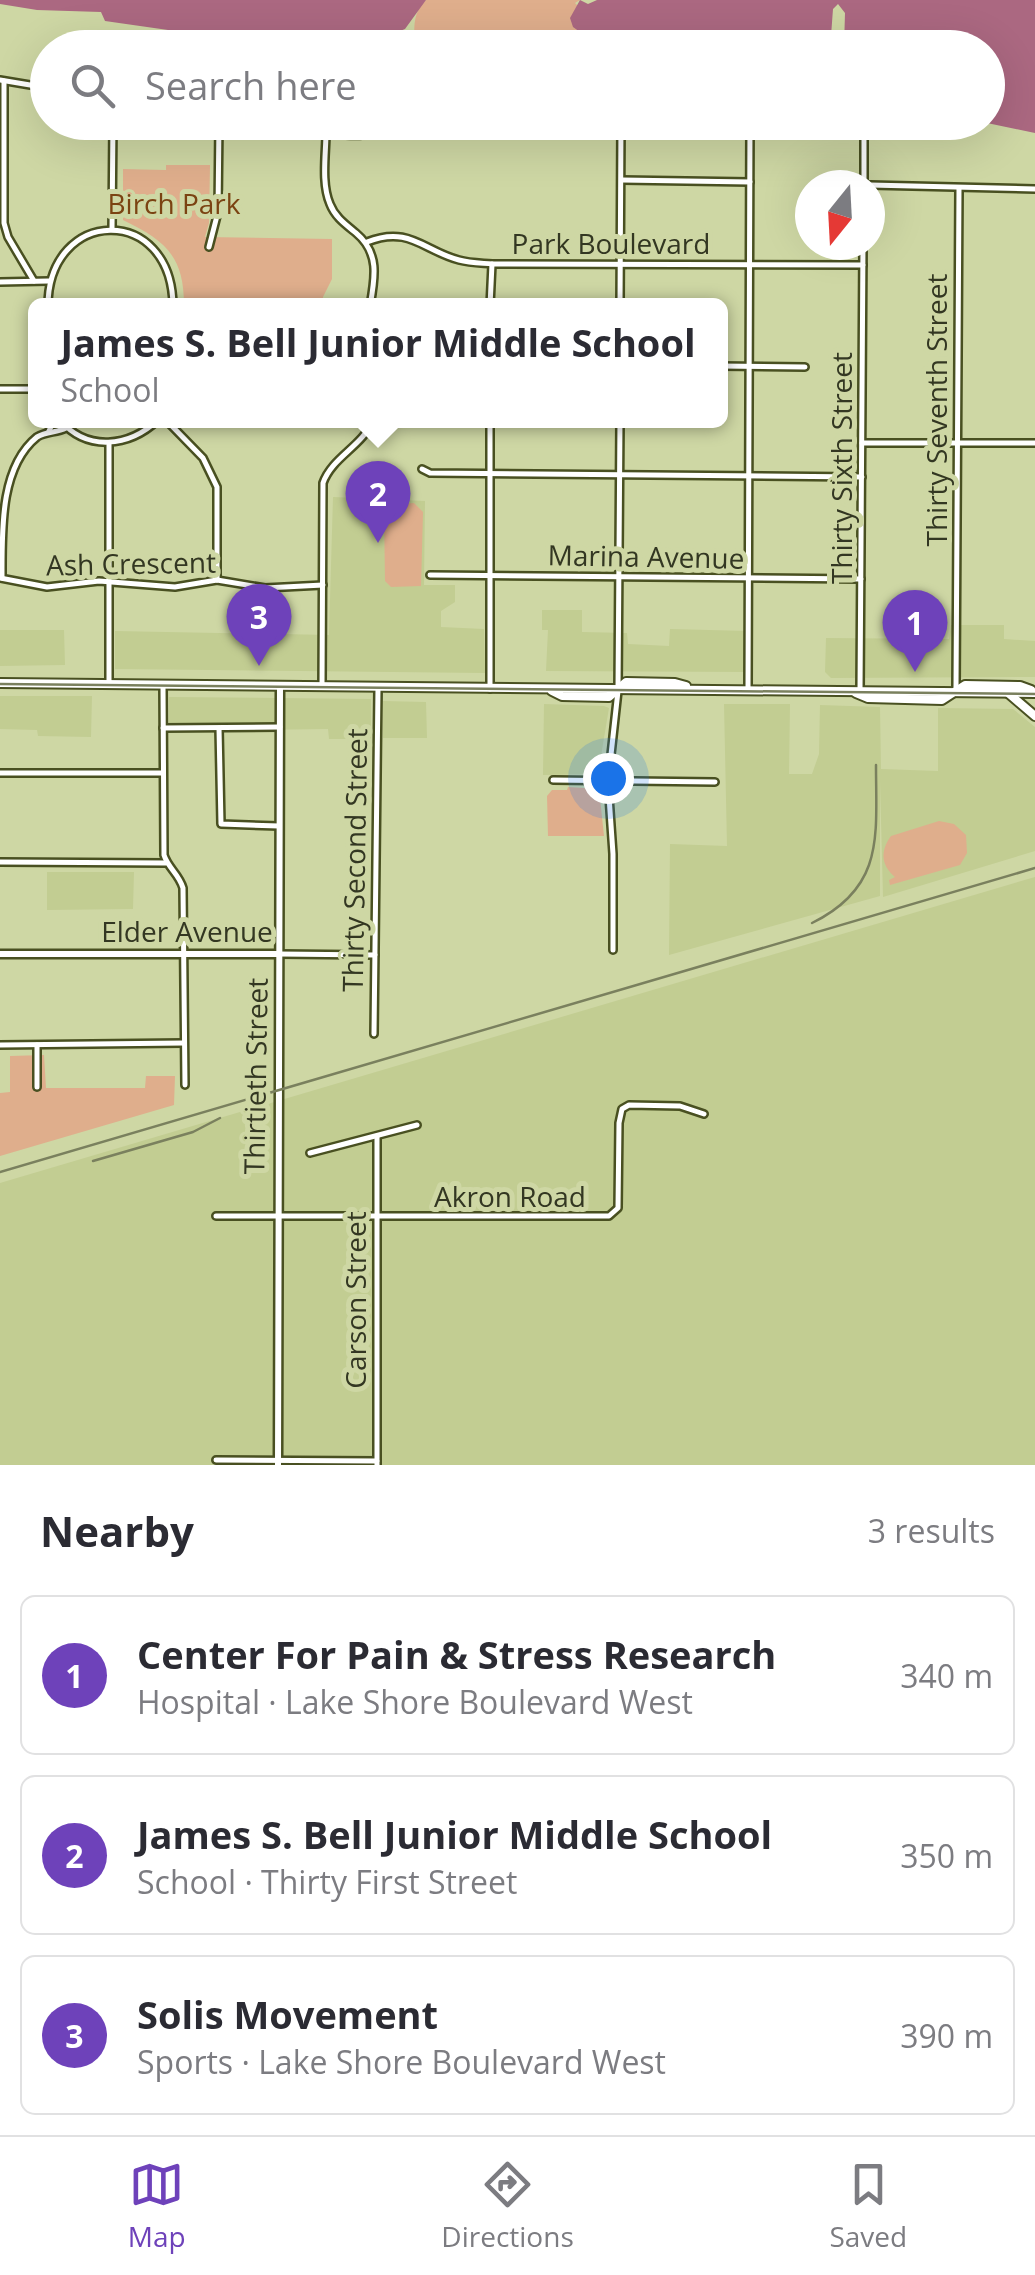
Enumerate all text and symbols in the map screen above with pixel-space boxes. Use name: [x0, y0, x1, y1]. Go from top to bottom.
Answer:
search box: [30, 30, 1005, 140]
icon: search: [65, 58, 120, 113]
text: Search here: [145, 59, 357, 111]
north arrow: [795, 170, 885, 260]
park label: Birch Park: [107, 184, 241, 222]
street label: Park Boulevard: [512, 224, 710, 262]
street label: Thirty Seventh Street: [917, 274, 955, 546]
popup: [28, 298, 728, 428]
text: James S. Bell Junior Middle School: [60, 316, 696, 368]
street label: Thirty Sixth Street: [822, 352, 860, 584]
text: School: [60, 368, 160, 411]
pin: 2: [346, 460, 410, 543]
street label: Marina Avenue: [547, 535, 745, 577]
street label: Ash Crescent: [46, 543, 216, 583]
pin: 3: [226, 584, 292, 666]
pin: 1: [882, 590, 948, 672]
street label: Thirty Second Street: [333, 728, 375, 992]
your location: [583, 753, 634, 804]
street label: Elder Avenue: [101, 912, 273, 950]
street label: Thirtieth Street: [234, 977, 276, 1175]
street label: Akron Road: [434, 1177, 586, 1215]
street label: Carson Street: [336, 1211, 374, 1389]
text: Nearby: [40, 1502, 194, 1559]
text: 3 results: [868, 1509, 995, 1552]
text: Center For Pain & Stress Research: [137, 1628, 776, 1680]
text: 1: [65, 1654, 84, 1697]
text: 340 m: [900, 1654, 993, 1697]
text: Hospital · Lake Shore Boulevard West: [137, 1680, 693, 1723]
text: James S. Bell Junior Middle School: [137, 1808, 772, 1860]
text: 2: [65, 1834, 84, 1877]
text: 350 m: [900, 1834, 993, 1877]
text: School · Thirty First Street: [137, 1860, 517, 1903]
text: Solis Movement: [137, 1988, 438, 2040]
text: 3: [65, 2014, 84, 2057]
text: 390 m: [900, 2014, 993, 2057]
text: Sports · Lake Shore Boulevard West: [137, 2040, 666, 2083]
tab: Map: [128, 2157, 186, 2255]
tab: Directions: [441, 2157, 574, 2255]
tab: Saved: [829, 2157, 907, 2255]

